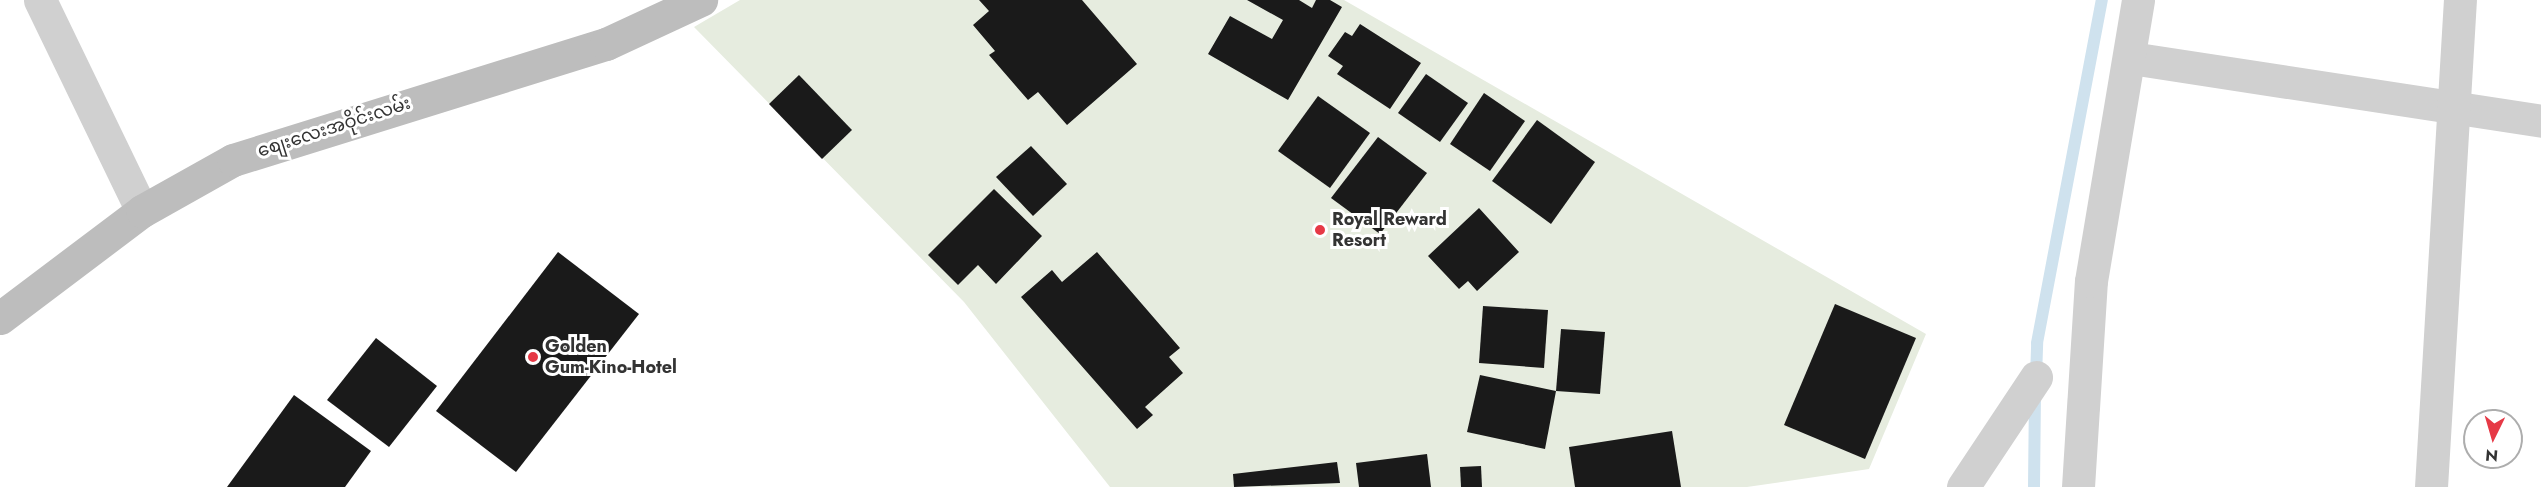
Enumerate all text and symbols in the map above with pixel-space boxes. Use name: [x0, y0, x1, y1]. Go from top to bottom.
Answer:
street label: စျေးလေးအဝိုင်းလမ်း: [255, 92, 413, 162]
place label: Royal Reward Resort: [1332, 209, 1447, 252]
marker: Royal Reward Resort: [1313, 223, 1327, 237]
place label: Golden Gum-Kino-Hotel: [545, 336, 677, 378]
marker: Golden Gum-Kino-Hotel: [526, 350, 540, 364]
north arrow: [2463, 409, 2523, 469]
text: N: [2484, 443, 2499, 467]

